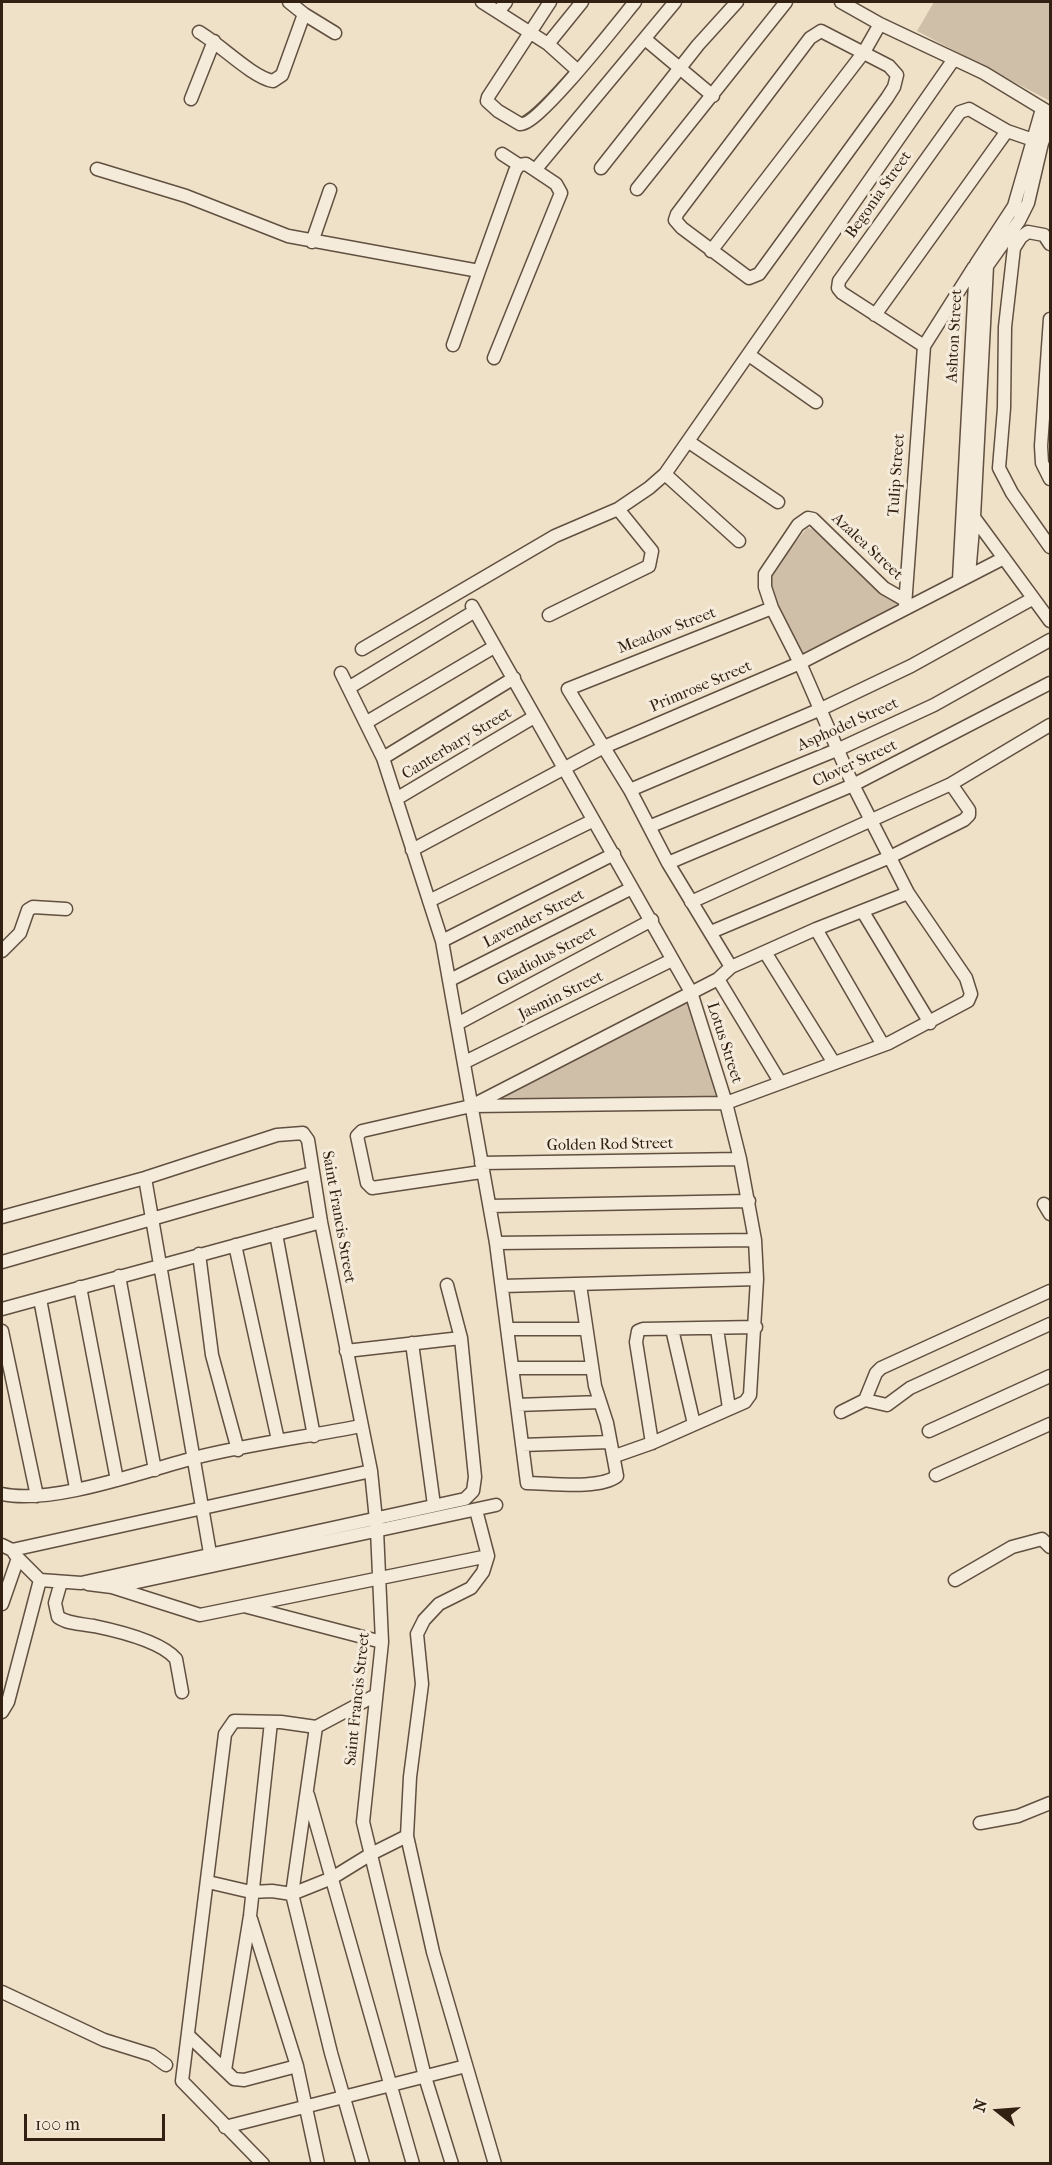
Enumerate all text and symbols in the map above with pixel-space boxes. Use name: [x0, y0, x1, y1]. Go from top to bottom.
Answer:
street label: Begonia Street: [842, 148, 916, 242]
street label: Ashton Street: [943, 289, 967, 383]
street label: Tulip Street: [885, 433, 909, 517]
street label: Azalea Street: [827, 509, 907, 585]
street label: Meadow Street: [615, 603, 719, 659]
street label: Primrose Street: [647, 657, 755, 717]
street label: Asphodel Street: [795, 694, 901, 756]
street label: Canterbary Street: [399, 704, 515, 784]
street label: Clover Street: [810, 736, 900, 792]
street label: Lavender Street: [480, 885, 588, 953]
street label: Gladiolus Street: [494, 923, 600, 991]
street label: Jasmin Street: [515, 967, 607, 1025]
street label: Lotus Street: [702, 1000, 746, 1086]
street label: Golden Rod Street: [546, 1134, 674, 1156]
street label: Saint Francis Street: [317, 1149, 359, 1285]
street label: Saint Francis Street: [341, 1631, 375, 1767]
north arrow: [968, 2081, 1028, 2141]
text: N: [969, 2097, 991, 2114]
scale bar: [27, 2102, 168, 2140]
text: 100 m: [35, 2114, 80, 2135]

